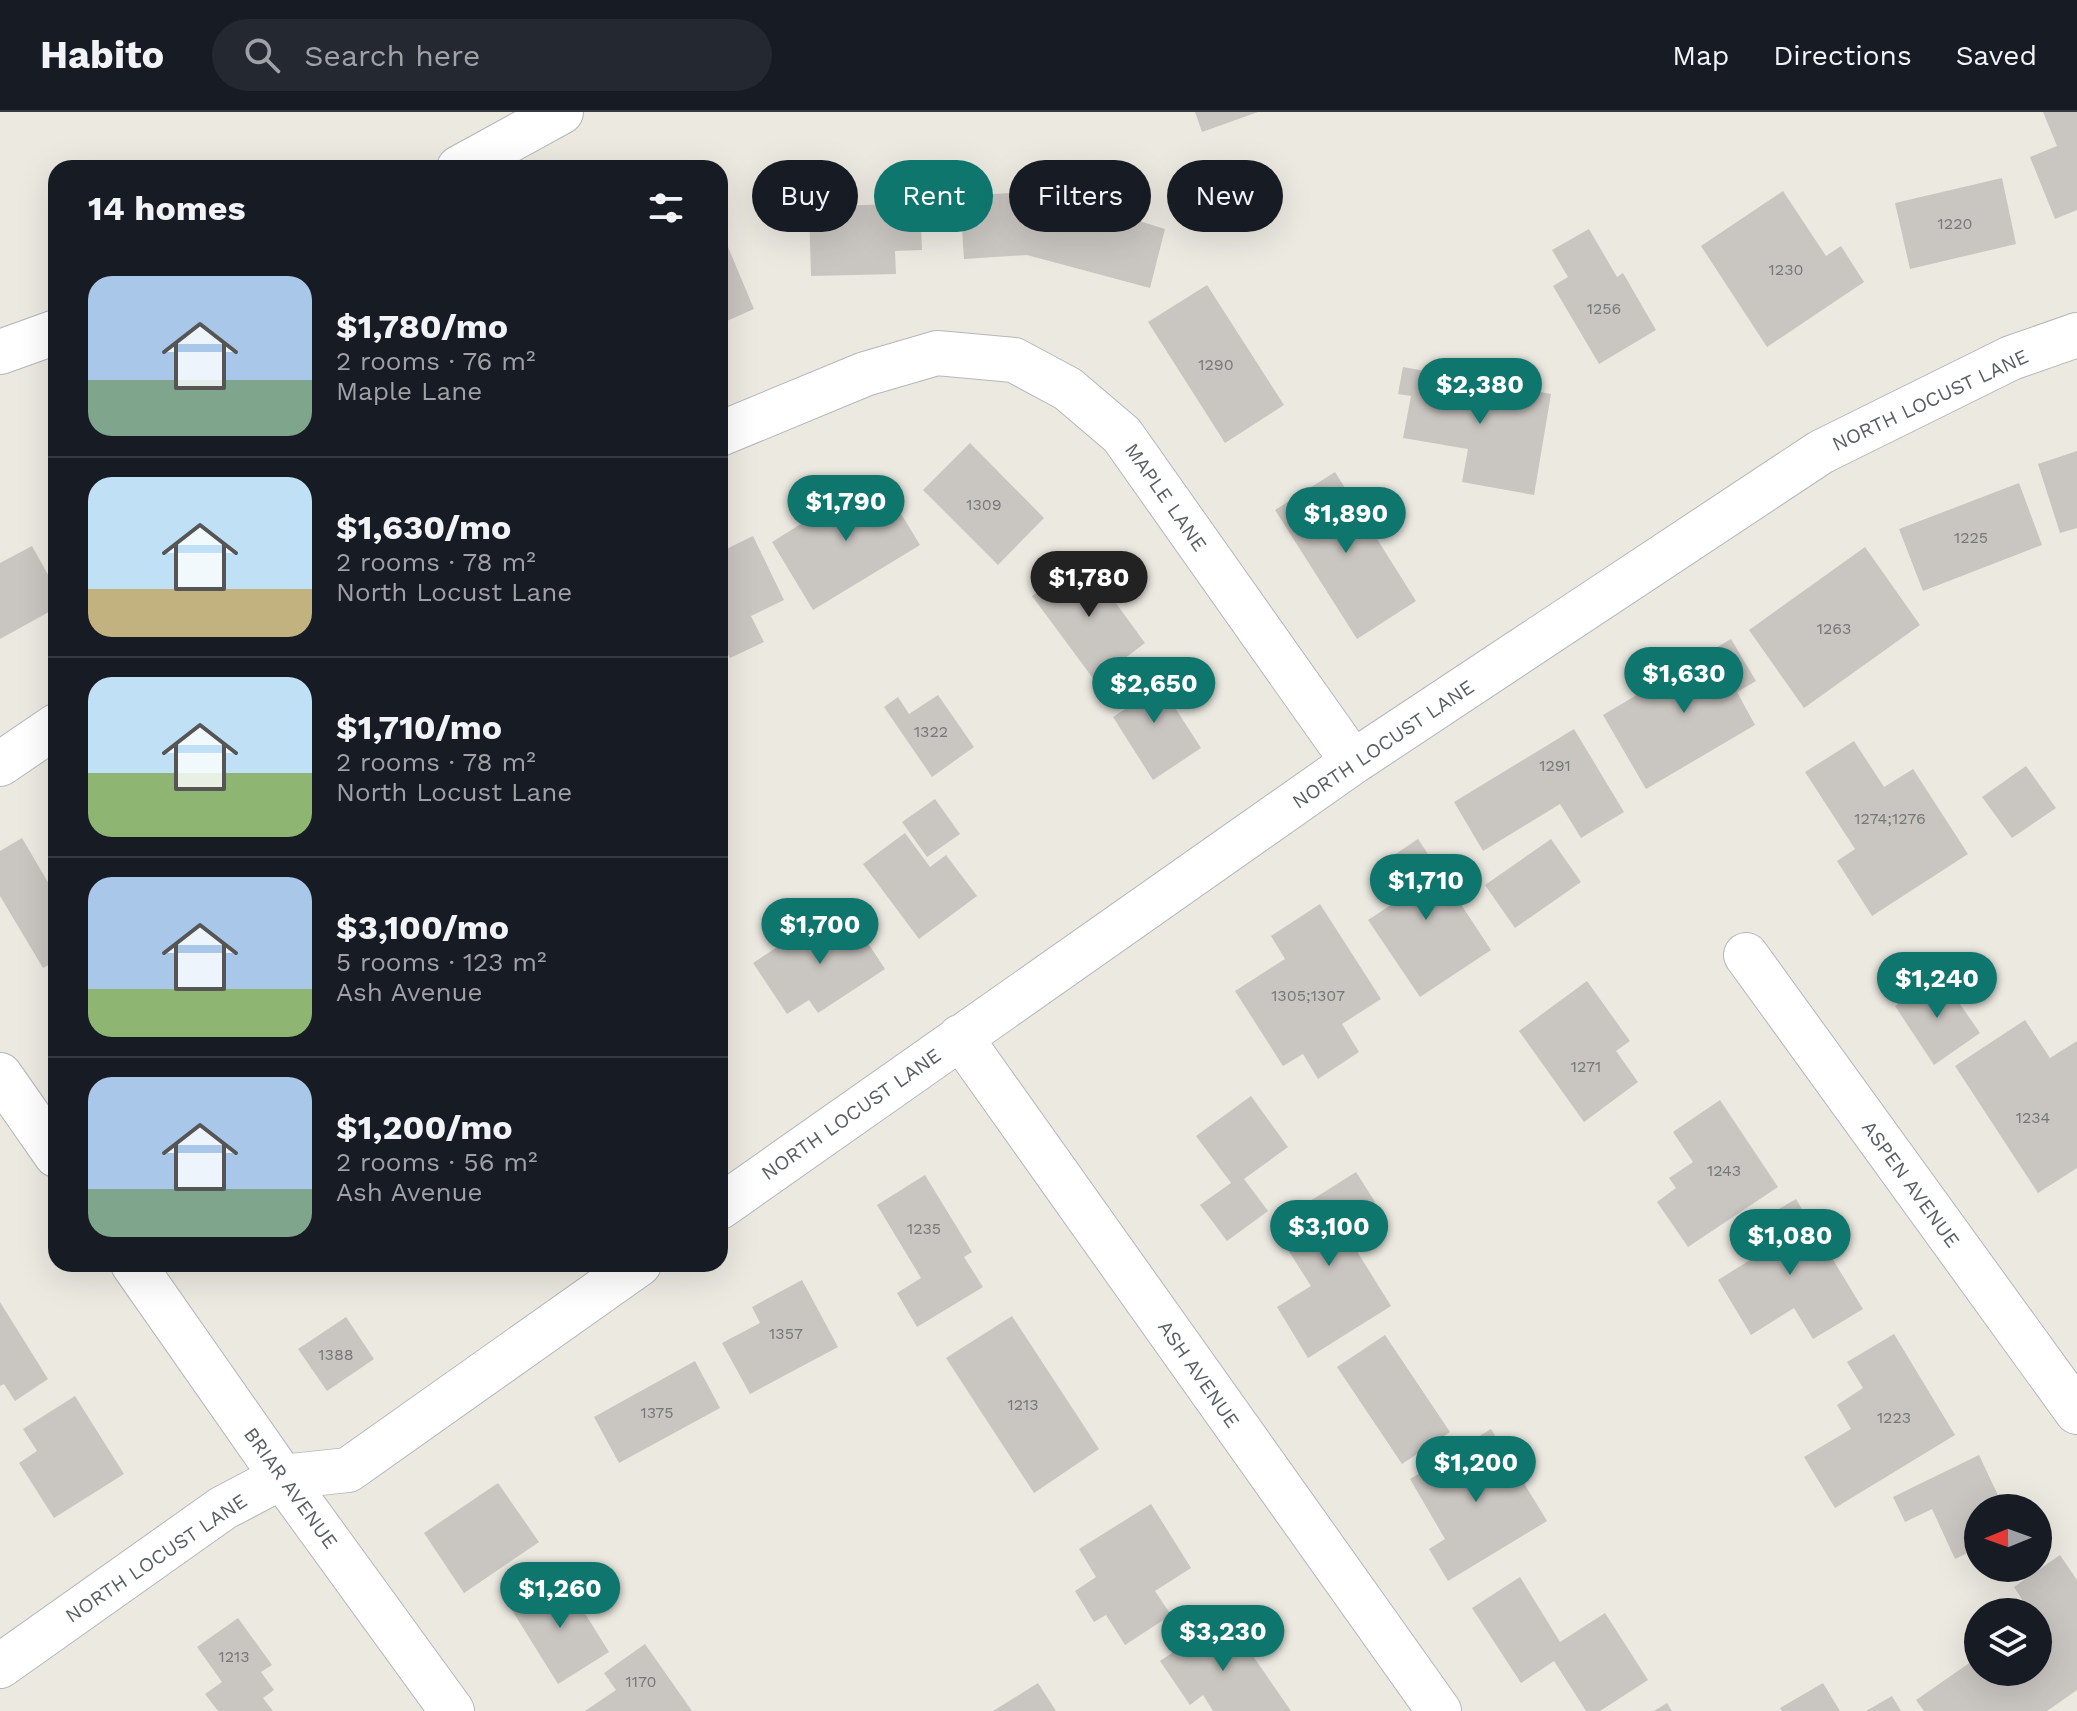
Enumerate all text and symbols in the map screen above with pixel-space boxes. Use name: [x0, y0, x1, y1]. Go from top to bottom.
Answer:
search box: [212, 19, 772, 91]
text: Habito: [40, 33, 164, 77]
icon: search: [240, 33, 284, 77]
text: Search here: [304, 38, 480, 73]
text: Map: [1672, 39, 1729, 72]
text: Directions: [1773, 39, 1912, 72]
text: Saved: [1956, 39, 2037, 72]
chip: Buy: [752, 160, 858, 232]
chip: Rent: [874, 160, 993, 232]
chip: Filters: [1009, 160, 1151, 232]
chip: New: [1167, 160, 1283, 232]
icon: filters: [644, 186, 688, 230]
text: 14 homes: [88, 188, 246, 228]
house number: 1220: [1938, 214, 1972, 233]
house number: 1230: [1769, 260, 1803, 279]
house number: 1256: [1587, 299, 1621, 318]
text: $1,780/mo: [336, 306, 508, 346]
icon: home: [152, 308, 248, 404]
street label: NORTH LOCUST LANE: [1828, 344, 2032, 456]
text: 2 rooms · 76 m²: [336, 346, 535, 376]
house number: 1290: [1198, 355, 1234, 374]
pin: $2,380: [1415, 358, 1545, 426]
text: $2,380: [1436, 369, 1524, 399]
text: Maple Lane: [336, 376, 482, 406]
street label: MAPLE LANE: [1120, 438, 1212, 556]
pin: $1,790: [781, 475, 911, 543]
text: $1,790: [805, 486, 887, 516]
pin: $1,890: [1281, 487, 1411, 555]
house number: 1309: [966, 495, 1002, 514]
text: $1,890: [1304, 498, 1388, 528]
text: $1,630/mo: [336, 507, 511, 547]
icon: home: [152, 509, 248, 605]
house number: 1225: [1954, 528, 1988, 547]
text: 2 rooms · 78 m²: [336, 547, 536, 577]
pin: $1,780: [1024, 551, 1154, 619]
text: $1,780: [1049, 562, 1129, 592]
text: North Locust Lane: [336, 577, 572, 607]
house number: 1263: [1817, 619, 1851, 638]
pin: $1,630: [1619, 647, 1749, 715]
pin: $2,650: [1089, 657, 1219, 725]
text: $1,630: [1642, 658, 1726, 688]
text: $2,650: [1110, 668, 1198, 698]
street label: NORTH LOCUST LANE: [1288, 674, 1478, 814]
text: $1,710/mo: [336, 707, 502, 747]
icon: home: [152, 709, 248, 805]
house number: 1322: [914, 722, 948, 741]
text: 2 rooms · 78 m²: [336, 747, 536, 777]
house number: 1291: [1539, 756, 1571, 775]
text: North Locust Lane: [336, 777, 572, 807]
house number: 1274;1276: [1854, 809, 1926, 828]
pin: $1,710: [1361, 854, 1491, 922]
text: $1,710: [1388, 865, 1464, 895]
pin: $1,700: [755, 898, 885, 966]
text: $3,100/mo: [336, 907, 509, 947]
icon: home: [152, 909, 248, 1005]
text: $1,700: [779, 909, 861, 939]
text: 5 rooms · 123 m²: [336, 947, 547, 977]
pin: $1,240: [1872, 952, 2002, 1020]
text: $1,240: [1895, 963, 1979, 993]
text: Ash Avenue: [336, 977, 483, 1007]
house number: 1305;1307: [1271, 986, 1345, 1005]
street label: NORTH LOCUST LANE: [757, 1043, 945, 1185]
house number: 1271: [1571, 1057, 1601, 1076]
text: $1,200/mo: [336, 1107, 513, 1147]
house number: 1234: [2016, 1108, 2051, 1127]
icon: home: [152, 1109, 248, 1205]
street label: ASPEN AVENUE: [1857, 1116, 1965, 1252]
text: 2 rooms · 56 m²: [336, 1147, 538, 1177]
house number: 1243: [1707, 1161, 1741, 1180]
text: Ash Avenue: [336, 1177, 483, 1207]
pin: $3,100: [1264, 1200, 1394, 1268]
pin: $1,080: [1725, 1209, 1855, 1277]
text: $3,100: [1288, 1211, 1370, 1241]
house number: 1235: [907, 1219, 941, 1238]
text: $1,080: [1748, 1220, 1832, 1250]
street label: ASH AVENUE: [1153, 1316, 1245, 1432]
house number: 1357: [769, 1324, 803, 1343]
house number: 1388: [318, 1345, 354, 1364]
house number: 1213: [1007, 1395, 1039, 1414]
house number: 1375: [640, 1403, 674, 1422]
house number: 1223: [1877, 1408, 1911, 1427]
street label: BRIAR AVENUE: [239, 1423, 343, 1553]
pin: $1,200: [1411, 1436, 1541, 1504]
text: $1,200: [1434, 1447, 1518, 1477]
street label: NORTH LOCUST LANE: [61, 1488, 251, 1628]
north arrow: [1964, 1494, 2052, 1582]
map controls: [1964, 1494, 2052, 1686]
pin: $1,260: [495, 1562, 625, 1630]
text: $1,260: [518, 1573, 602, 1603]
button: layers: [1964, 1598, 2052, 1686]
pin: $3,230: [1158, 1605, 1288, 1673]
text: $3,230: [1179, 1616, 1267, 1646]
house number: 1213: [218, 1647, 250, 1666]
house number: 1170: [625, 1672, 657, 1691]

